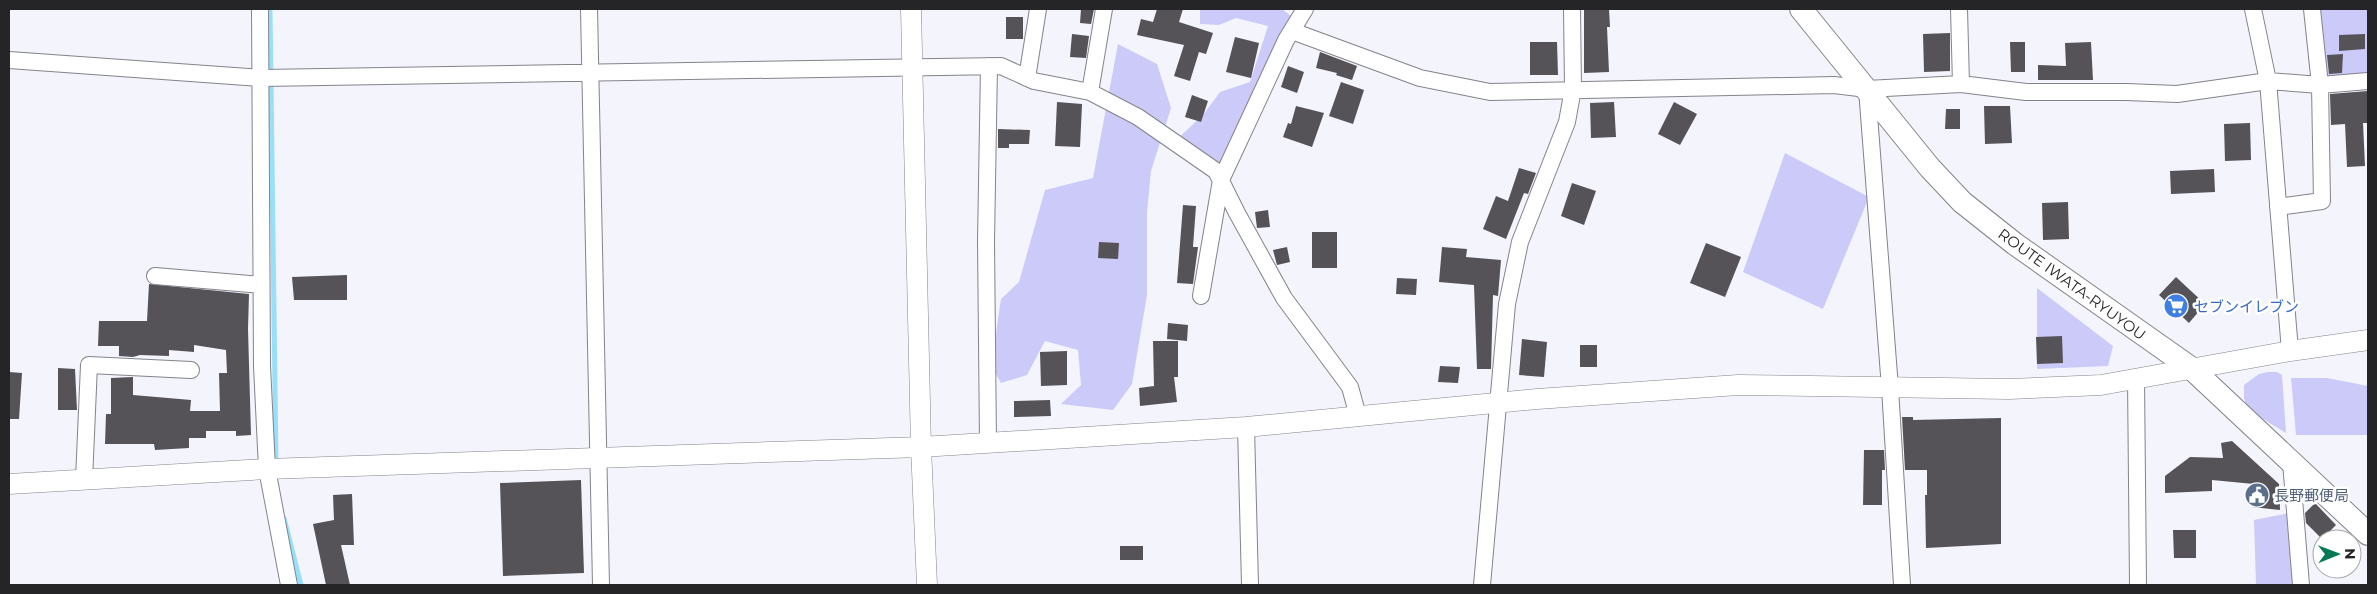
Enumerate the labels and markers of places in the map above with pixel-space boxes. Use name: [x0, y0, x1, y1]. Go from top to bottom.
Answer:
supermarket icon: セブンイレブン: [2163, 293, 2189, 319]
place label: セブンイレブン: [2194, 297, 2299, 316]
public building icon: 長野郵便局: [2244, 482, 2270, 508]
place label: 長野郵便局: [2274, 486, 2349, 505]

